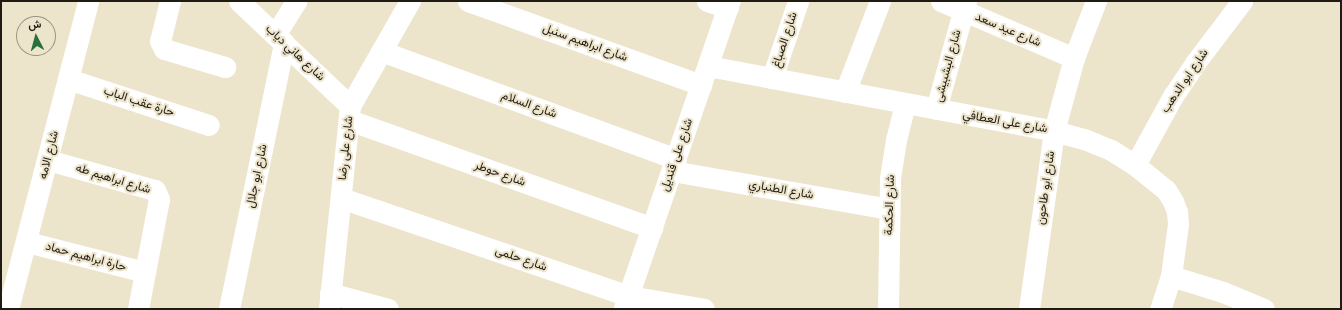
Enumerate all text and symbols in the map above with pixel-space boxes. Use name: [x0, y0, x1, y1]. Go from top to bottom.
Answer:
street label: شارع الصباغ: [769, 10, 801, 70]
street label: شارع عيد سعد: [973, 10, 1043, 50]
north arrow: [16, 16, 56, 56]
text: ش: [27, 16, 42, 33]
street label: شارع ابراهيم سنبل: [541, 21, 629, 65]
street label: شارع هاني دياب: [262, 22, 328, 84]
street label: شارع البشبيشى: [931, 28, 965, 104]
street label: شارع ابو الدهب: [1158, 46, 1212, 116]
street label: حارة عقب الباب: [102, 84, 176, 120]
street label: شارع السلام: [499, 88, 559, 122]
street label: شارع على العطافي: [962, 107, 1048, 137]
street label: شارع على رضا: [335, 115, 357, 181]
street label: شارع على قنديل: [658, 117, 696, 193]
street label: شارع الامه: [36, 129, 62, 181]
street label: شارع ابو جلال: [243, 143, 271, 209]
street label: شارع ابو طاحون: [1034, 150, 1058, 226]
street label: شارع حوطر: [473, 158, 527, 190]
street label: شارع ابراهيم طه: [74, 161, 152, 197]
street label: شارع الحكمة: [882, 174, 898, 236]
street label: شارع الطنباري: [748, 177, 814, 203]
street label: حارة ابراهيم حماد: [44, 239, 128, 275]
street label: شارع حلمى: [493, 243, 549, 275]

